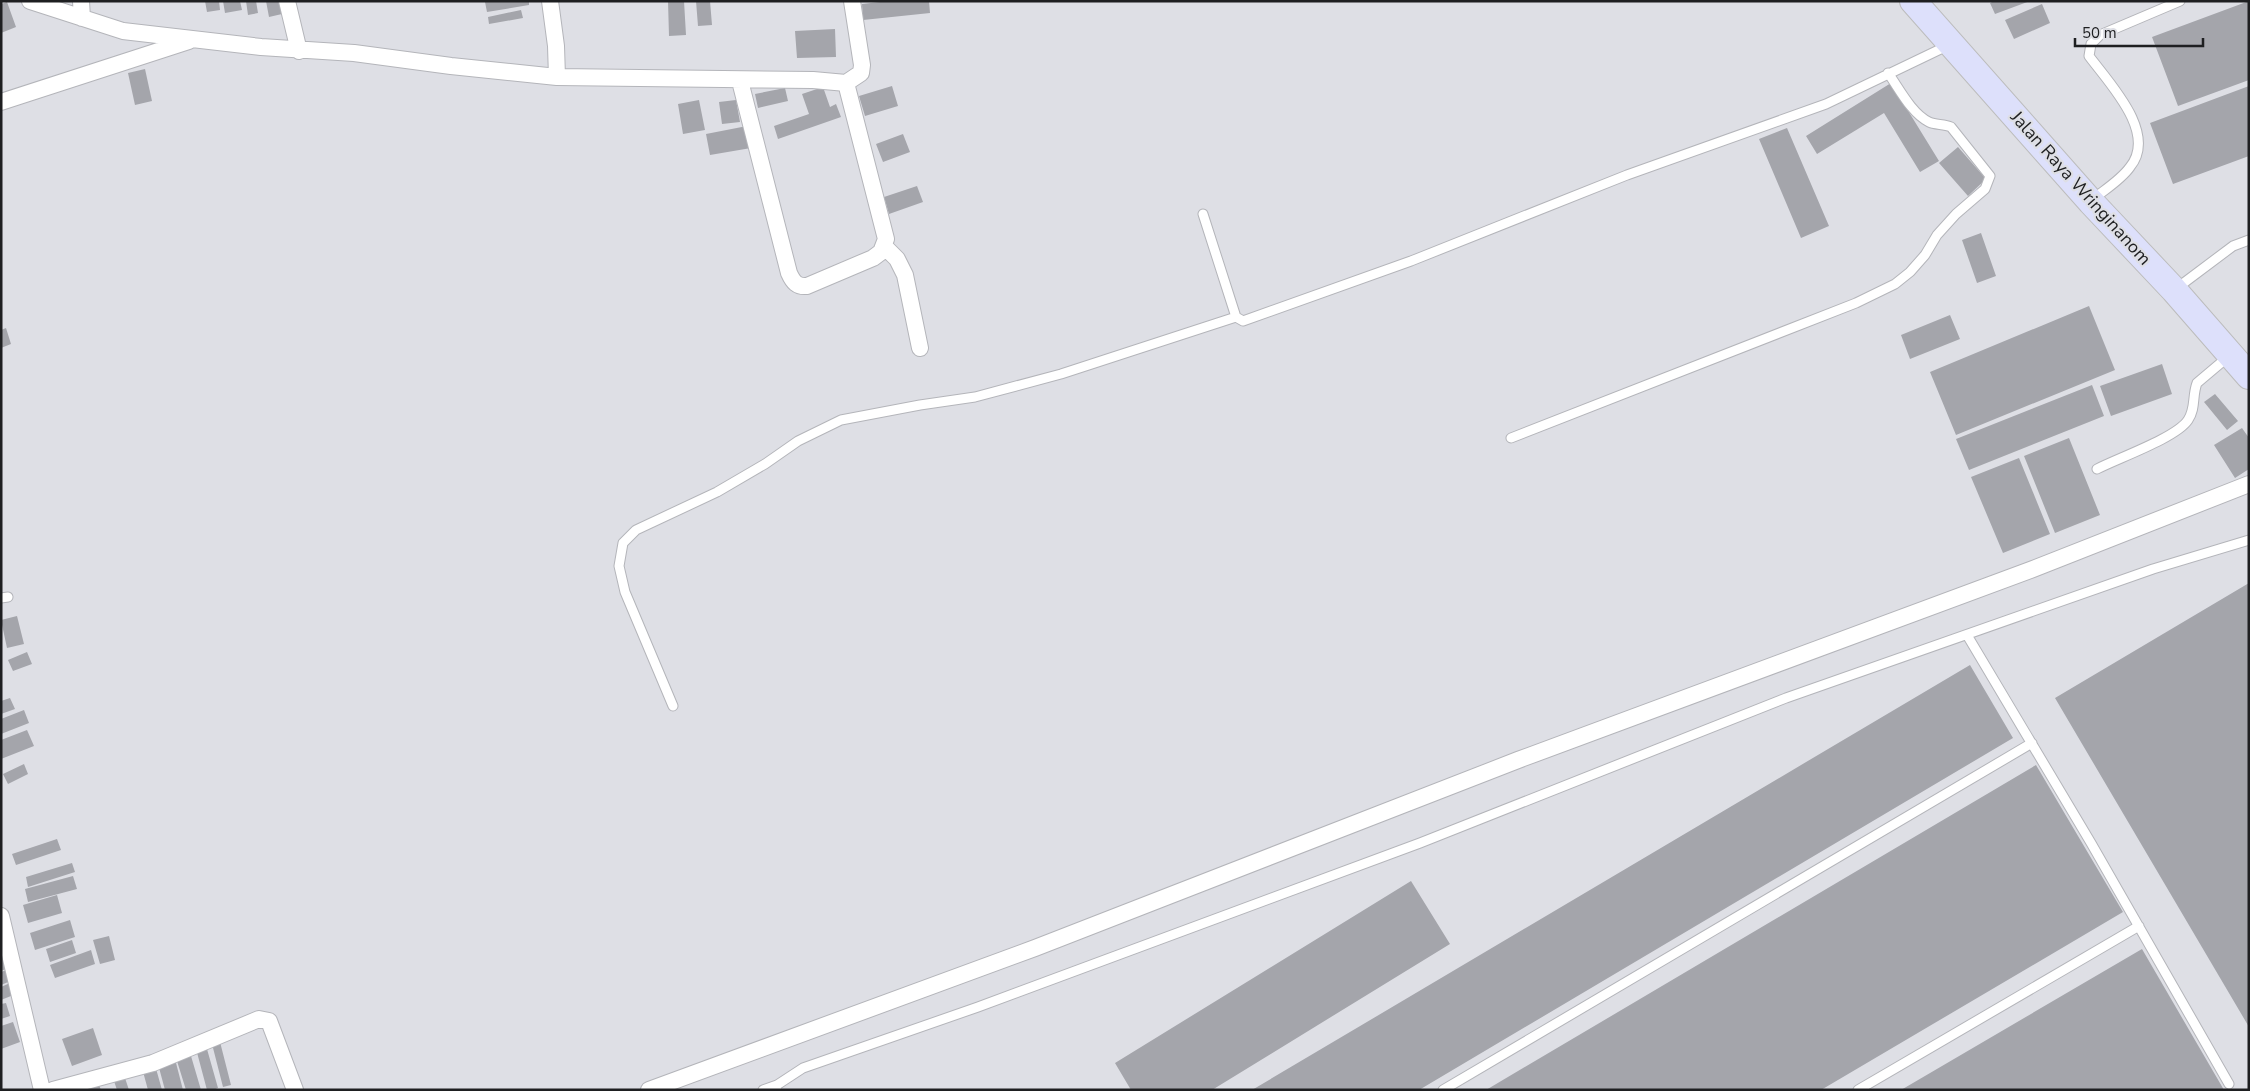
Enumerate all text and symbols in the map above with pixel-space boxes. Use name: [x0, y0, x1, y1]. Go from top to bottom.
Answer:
scale bar: [2075, 15, 2202, 47]
text: 50 m: [2082, 23, 2117, 43]
street label: Jalan Raya Wringinanom: [2005, 105, 2157, 270]

